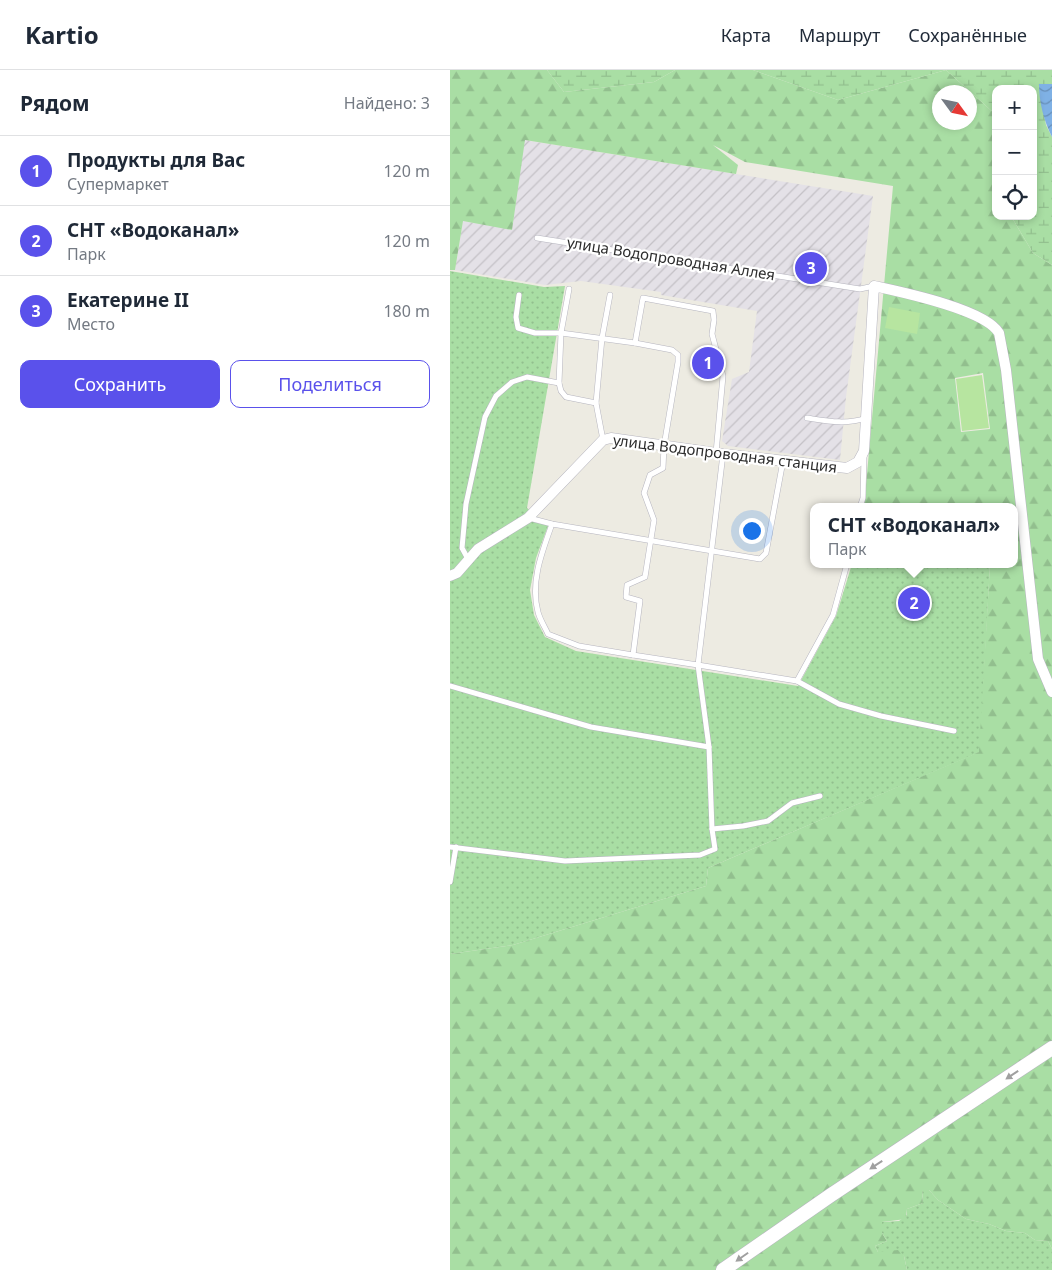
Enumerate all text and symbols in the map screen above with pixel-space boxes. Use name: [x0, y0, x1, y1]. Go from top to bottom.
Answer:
text: Kartio: [25, 18, 99, 51]
text: Карта: [721, 23, 771, 47]
text: Маршрут: [799, 23, 880, 47]
text: Сохранённые: [908, 23, 1027, 47]
north arrow: [932, 85, 977, 130]
map controls: [992, 85, 1037, 220]
button: +: [992, 85, 1037, 130]
text: Рядом: [20, 89, 90, 117]
text: Найдено: 3: [344, 92, 430, 114]
button: −: [992, 130, 1037, 175]
text: Продукты для Вас: [67, 147, 245, 173]
text: 1: [31, 160, 41, 182]
text: 120 m: [383, 160, 430, 182]
text: Супермаркет: [67, 173, 169, 195]
button: locate: [992, 175, 1037, 220]
text: СНТ «Водоканал»: [67, 217, 239, 243]
text: 2: [31, 230, 41, 252]
text: 120 m: [383, 230, 430, 252]
street label: улица Водопроводная Аллея: [566, 232, 777, 284]
text: Парк: [67, 243, 106, 265]
pin: 3: [795, 249, 827, 287]
text: Екатерине II: [67, 287, 189, 313]
text: 3: [31, 300, 41, 322]
text: 180 m: [383, 300, 430, 322]
text: Место: [67, 313, 115, 335]
pin: 1: [692, 344, 724, 382]
button: Сохранить: [20, 360, 220, 408]
button: Поделиться: [230, 360, 430, 408]
street label: улица Водопроводная станция: [612, 429, 838, 477]
popup: [810, 503, 1018, 568]
text: СНТ «Водоканал»: [828, 512, 1000, 538]
your location: [739, 518, 765, 544]
text: Парк: [828, 538, 867, 560]
pin: 2: [898, 584, 930, 622]
one-way arrow: [1005, 1070, 1018, 1080]
one-way arrow: [870, 1160, 883, 1170]
one-way arrow: [735, 1252, 749, 1262]

